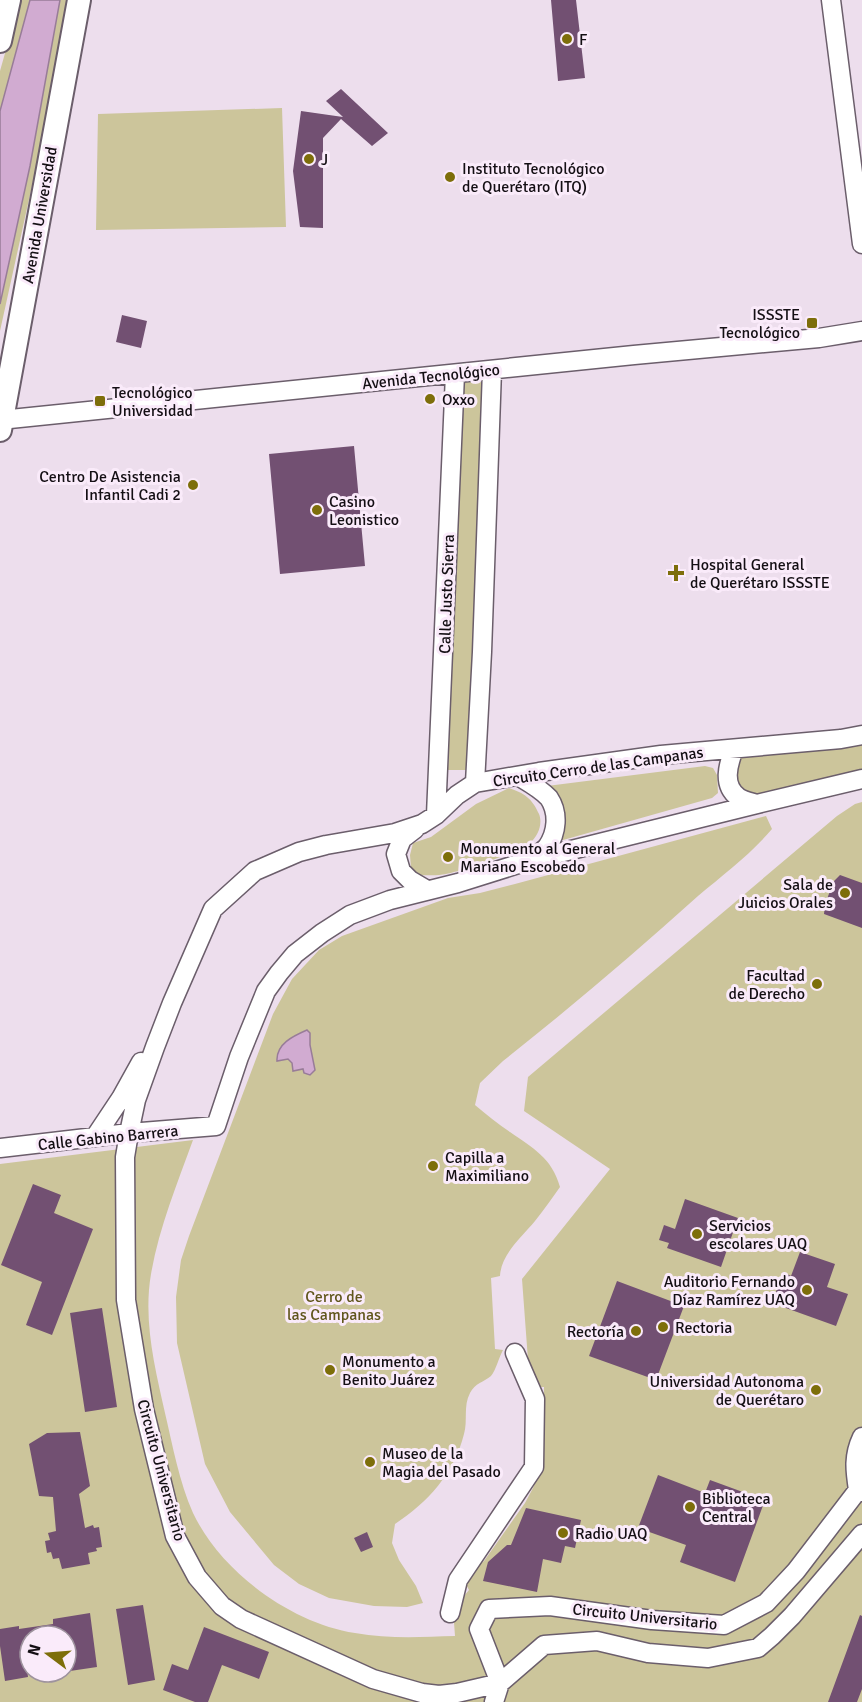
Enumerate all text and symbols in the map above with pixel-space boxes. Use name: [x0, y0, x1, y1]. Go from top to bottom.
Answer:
place label: F: [579, 30, 587, 50]
marker: F: [560, 32, 574, 46]
street label: Avenida Universidad: [18, 145, 62, 285]
place label: J: [321, 150, 328, 170]
marker: J: [302, 152, 316, 166]
place label: Instituto Tecnológico de Querétaro (ITQ): [462, 159, 605, 197]
marker: Instituto Tecnológico de Querétaro (ITQ): [443, 170, 457, 184]
place label: ISSSTE Tecnológico: [720, 305, 800, 343]
marker: ISSSTE Tecnológico: [805, 316, 819, 330]
street label: Avenida Tecnológico: [361, 360, 501, 394]
place label: Tecnológico Universidad: [112, 383, 193, 421]
place label: Oxxo: [442, 390, 475, 410]
marker: Oxxo: [423, 392, 437, 406]
marker: Tecnológico Universidad: [93, 394, 107, 408]
place label: Centro De Asistencia Infantil Cadi 2: [39, 467, 181, 505]
marker: Centro De Asistencia Infantil Cadi 2: [186, 478, 200, 492]
place label: Casino Leonistico: [329, 492, 399, 530]
marker: Casino Leonistico: [310, 503, 324, 517]
street label: Calle Justo Sierra: [435, 534, 459, 654]
place label: Hospital General de Querétaro ISSSTE: [690, 555, 830, 593]
marker: Hospital General de Querétaro ISSSTE: [667, 564, 685, 582]
street label: Circuito Cerro de las Campanas: [492, 742, 705, 792]
place label: Monumento al General Mariano Escobedo: [460, 839, 616, 877]
marker: Monumento al General Mariano Escobedo: [441, 850, 455, 864]
place label: Sala de Juicios Orales: [738, 875, 833, 913]
marker: Sala de Juicios Orales: [838, 886, 852, 900]
place label: Facultad de Derecho: [728, 966, 805, 1004]
marker: Facultad de Derecho: [810, 977, 824, 991]
street label: Calle Gabino Barrera: [37, 1121, 179, 1155]
place label: Capilla a Maximiliano: [445, 1148, 529, 1186]
marker: Capilla a Maximiliano: [426, 1159, 440, 1173]
place label: Servicios escolares UAQ: [709, 1216, 807, 1254]
marker: Servicios escolares UAQ: [690, 1227, 704, 1241]
place label: Auditorio Fernando Díaz Ramírez UAQ: [664, 1272, 795, 1310]
marker: Auditorio Fernando Díaz Ramírez UAQ: [800, 1283, 814, 1297]
park label: Cerro de las Campanas: [287, 1287, 381, 1325]
place label: Rectoria: [675, 1318, 732, 1338]
marker: Rectoria: [656, 1320, 670, 1334]
place label: Rectoría: [567, 1322, 624, 1342]
marker: Rectoría: [629, 1324, 643, 1338]
place label: Monumento a Benito Juárez: [342, 1352, 436, 1390]
marker: Monumento a Benito Juárez: [323, 1363, 337, 1377]
place label: Universidad Autonoma de Querétaro: [649, 1372, 804, 1410]
marker: Universidad Autonoma de Querétaro: [809, 1383, 823, 1397]
street label: Circuito Universitario: [133, 1397, 190, 1543]
place label: Museo de la Magia del Pasado: [382, 1444, 501, 1482]
marker: Museo de la Magia del Pasado: [363, 1455, 377, 1469]
place label: Biblioteca Central: [702, 1489, 771, 1527]
marker: Biblioteca Central: [683, 1500, 697, 1514]
place label: Radio UAQ: [575, 1524, 648, 1544]
marker: Radio UAQ: [556, 1526, 570, 1540]
street label: Circuito Universitario: [571, 1599, 718, 1635]
north arrow: [18, 1624, 78, 1684]
text: N: [23, 1642, 46, 1658]

